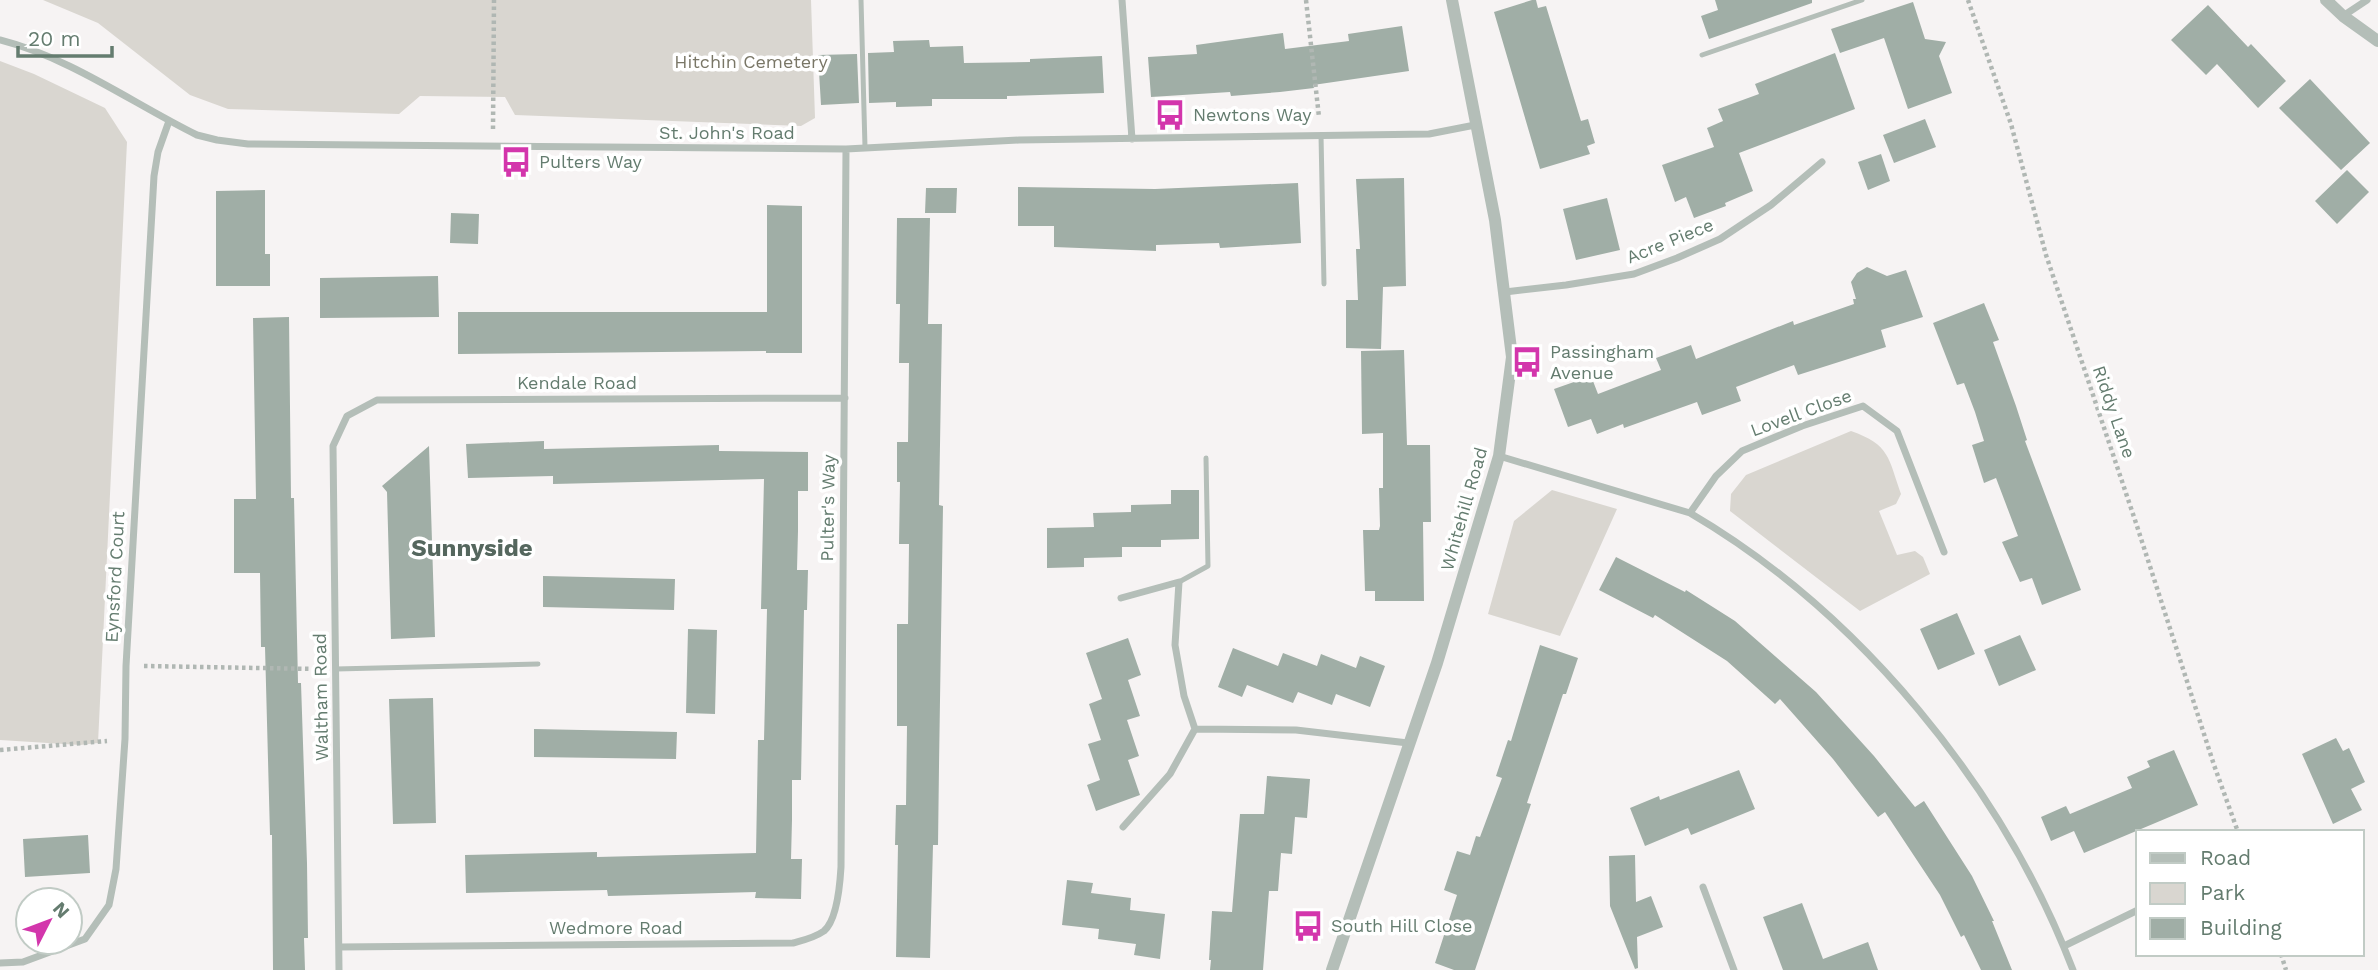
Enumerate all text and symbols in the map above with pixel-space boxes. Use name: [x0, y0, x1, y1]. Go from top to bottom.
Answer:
scale bar: [18, 14, 112, 58]
text: 20 m: [28, 26, 80, 51]
park label: Hitchin Cemetery: [674, 51, 828, 72]
bus stop icon: Newtons Way: [1153, 98, 1187, 132]
place label: Newtons Way: [1193, 104, 1312, 125]
street label: St. John's Road: [659, 122, 795, 143]
bus stop icon: Pulters Way: [499, 145, 533, 179]
place label: Pulters Way: [539, 151, 643, 172]
street label: Acre Piece: [1623, 214, 1716, 268]
place label: Passingham Avenue: [1550, 341, 1654, 383]
bus stop icon: Passingham Avenue: [1510, 345, 1544, 379]
street label: Riddy Lane: [2089, 363, 2140, 461]
street label: Kendale Road: [517, 372, 637, 393]
street label: Lovell Close: [1747, 385, 1854, 441]
street label: Whitehill Road: [1436, 445, 1491, 573]
street label: Pulter's Way: [816, 454, 839, 562]
street label: Eynsford Court: [101, 510, 128, 643]
district label: Sunnyside: [411, 534, 533, 562]
street label: Waltham Road: [309, 633, 332, 761]
legend: [2136, 830, 2364, 956]
text: Road: [2200, 845, 2251, 870]
text: Park: [2200, 880, 2245, 905]
north arrow: [14, 886, 84, 956]
text: N: [48, 897, 75, 923]
bus stop icon: South Hill Close: [1291, 909, 1325, 943]
place label: South Hill Close: [1331, 915, 1472, 936]
text: Building: [2200, 915, 2282, 940]
street label: Wedmore Road: [549, 917, 683, 938]

